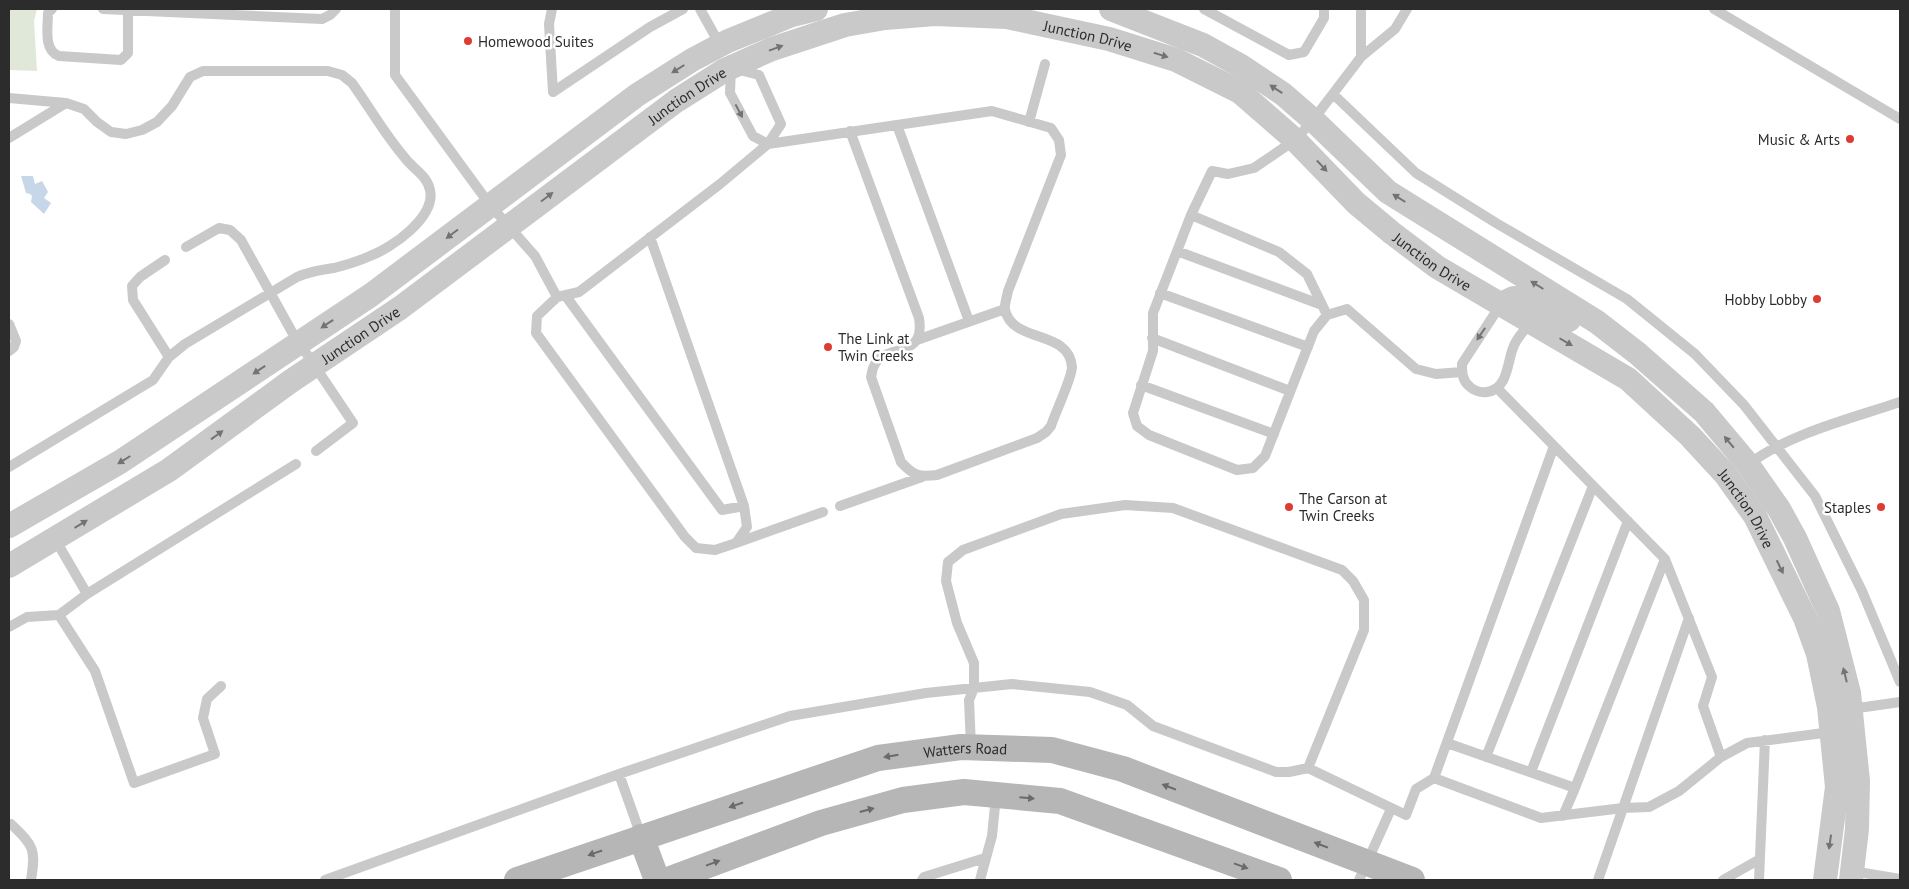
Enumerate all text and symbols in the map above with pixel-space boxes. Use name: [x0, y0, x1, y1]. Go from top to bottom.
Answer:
street label: Junction Drive: [1041, 15, 1135, 55]
place label: Homewood Suites: [478, 32, 594, 51]
marker: Homewood Suites: [462, 35, 474, 47]
one-way arrow: [768, 44, 783, 51]
one-way arrow: [1154, 52, 1169, 60]
street label: Junction Drive: [643, 62, 730, 129]
one-way arrow: [671, 64, 684, 74]
one-way arrow: [1269, 84, 1283, 94]
one-way arrow: [735, 104, 743, 118]
place label: Music & Arts: [1758, 130, 1840, 149]
marker: Music & Arts: [1844, 133, 1856, 145]
one-way arrow: [1316, 160, 1328, 172]
one-way arrow: [540, 192, 553, 203]
one-way arrow: [1392, 194, 1405, 203]
street label: Junction Drive: [1389, 227, 1475, 295]
one-way arrow: [445, 229, 458, 240]
one-way arrow: [1530, 280, 1543, 289]
place label: Hobby Lobby: [1724, 290, 1807, 309]
marker: Hobby Lobby: [1811, 293, 1823, 305]
street label: Junction Drive: [317, 302, 403, 368]
one-way arrow: [321, 319, 334, 329]
one-way arrow: [1476, 327, 1486, 340]
place label: The Link at Twin Creeks: [838, 329, 914, 365]
one-way arrow: [1559, 338, 1572, 347]
marker: The Link at Twin Creeks: [822, 341, 834, 353]
one-way arrow: [252, 365, 266, 375]
one-way arrow: [210, 430, 224, 440]
one-way arrow: [1724, 436, 1735, 449]
one-way arrow: [117, 455, 130, 465]
street label: Junction Drive: [1714, 463, 1779, 551]
place label: The Carson at Twin Creeks: [1299, 489, 1387, 525]
place label: Staples: [1824, 498, 1871, 517]
marker: The Carson at Twin Creeks: [1283, 501, 1295, 513]
marker: Staples: [1875, 501, 1887, 513]
one-way arrow: [75, 519, 88, 528]
one-way arrow: [1777, 560, 1785, 574]
one-way arrow: [1841, 668, 1849, 683]
street label: Watters Road: [922, 737, 1008, 761]
one-way arrow: [882, 752, 898, 760]
one-way arrow: [1161, 783, 1176, 791]
one-way arrow: [1020, 794, 1036, 802]
one-way arrow: [728, 801, 743, 809]
one-way arrow: [860, 806, 875, 814]
one-way arrow: [1826, 834, 1834, 850]
one-way arrow: [1313, 841, 1328, 849]
one-way arrow: [588, 850, 603, 857]
one-way arrow: [706, 859, 721, 866]
one-way arrow: [1234, 862, 1249, 870]

